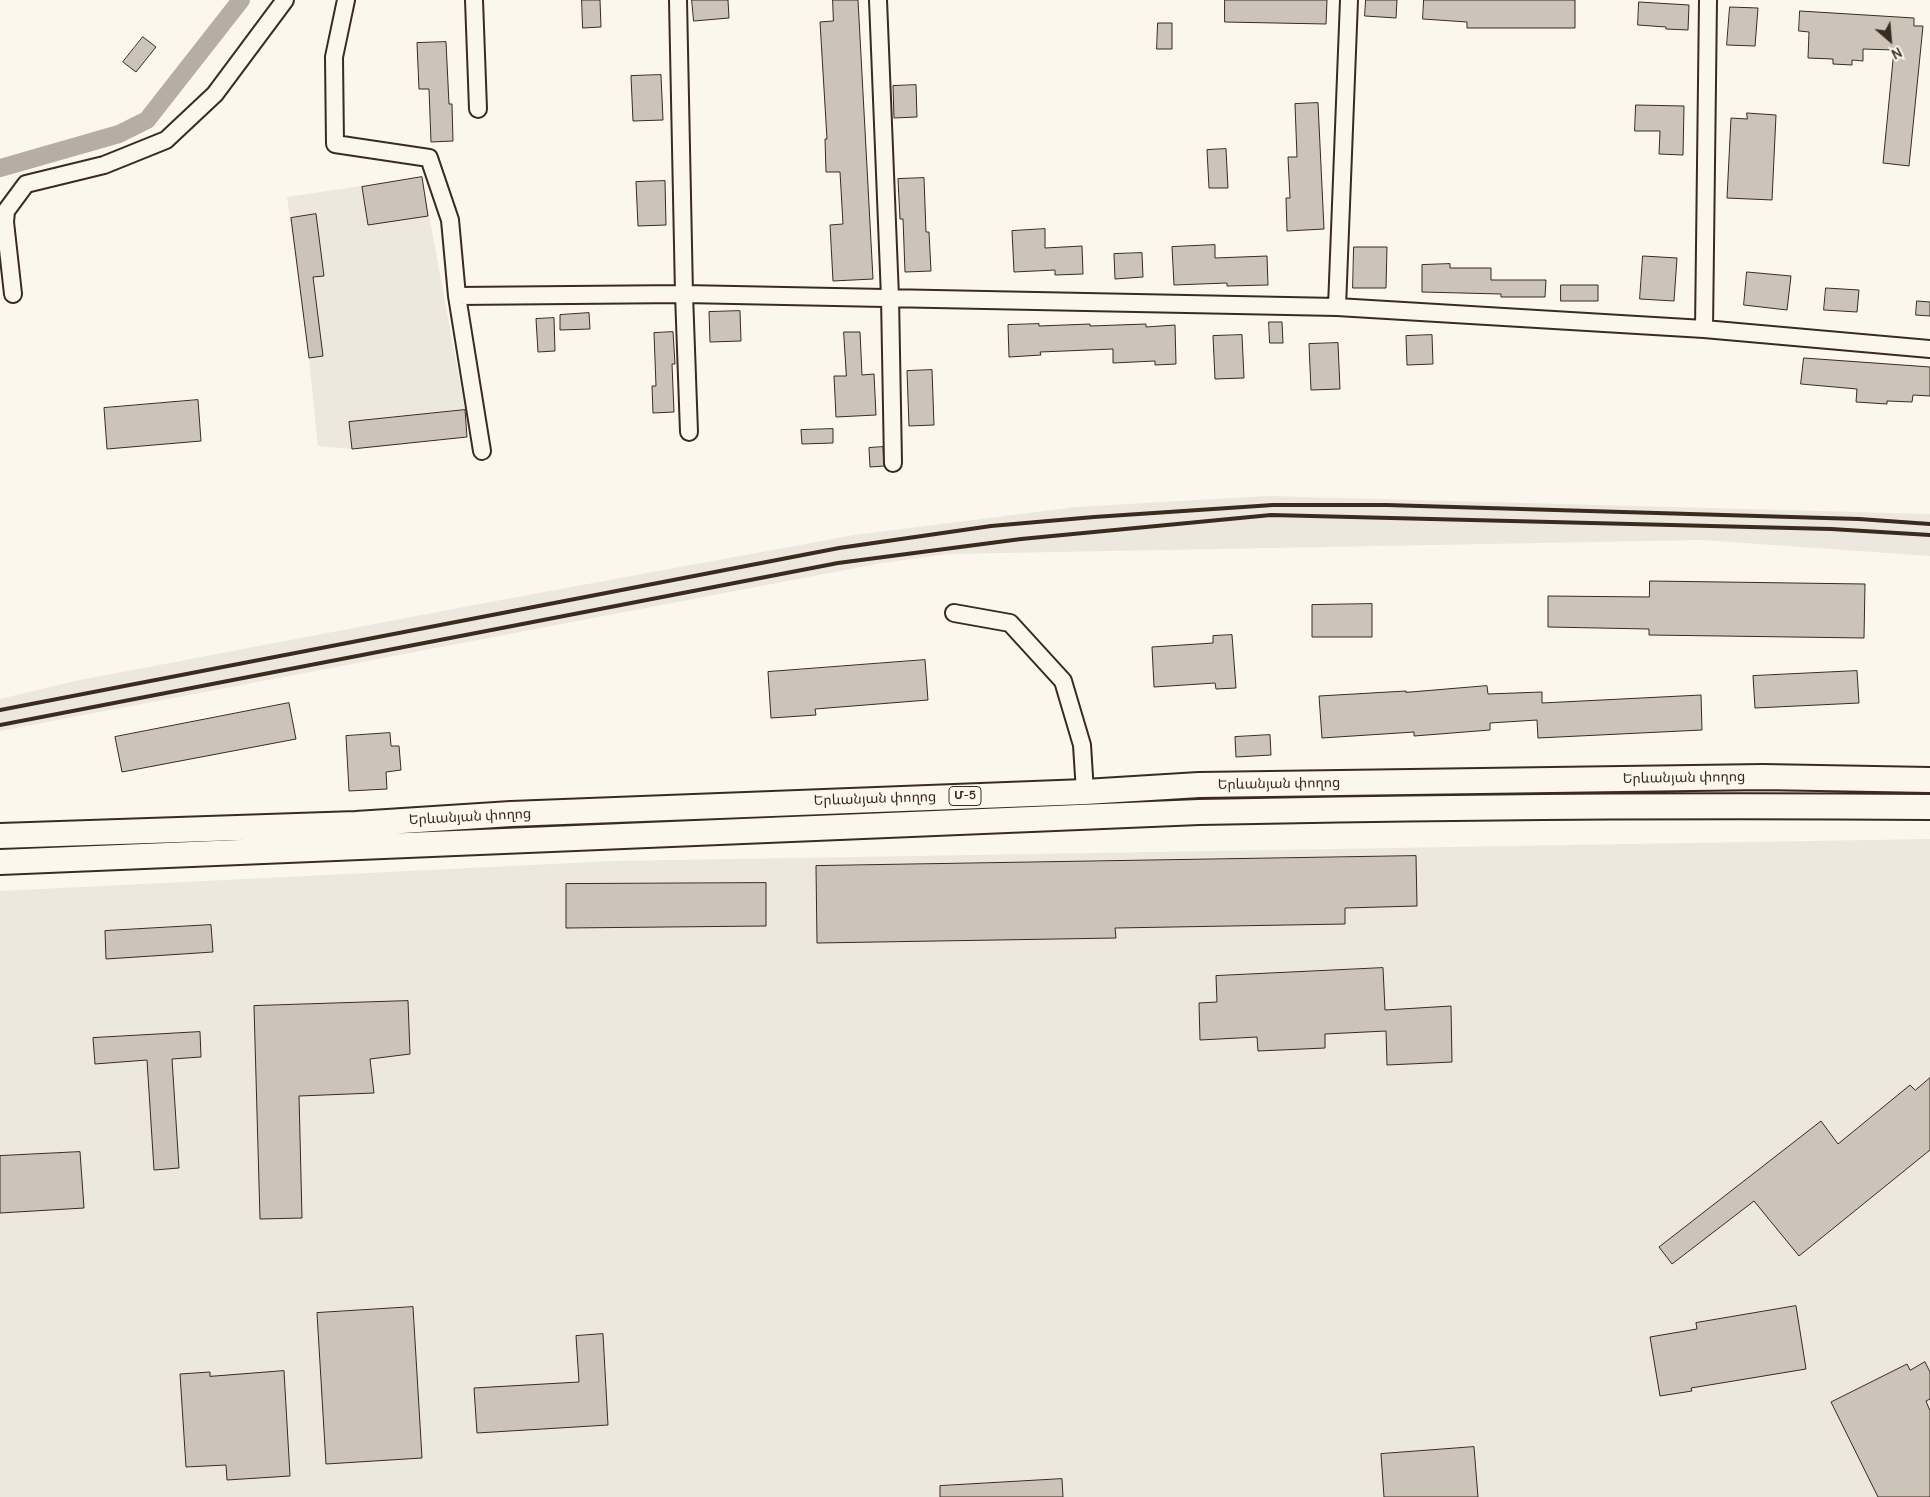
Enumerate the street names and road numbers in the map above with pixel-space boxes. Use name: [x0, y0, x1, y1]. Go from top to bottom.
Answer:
street label: Երևանյան փողոց: [1623, 769, 1745, 787]
street label: Երևանյան փողոց: [1218, 775, 1340, 793]
road number: Մ-5: [949, 786, 981, 806]
street label: Երևանյան փողոց: [813, 788, 937, 810]
street label: Երևանյան փողոց: [408, 805, 532, 829]

